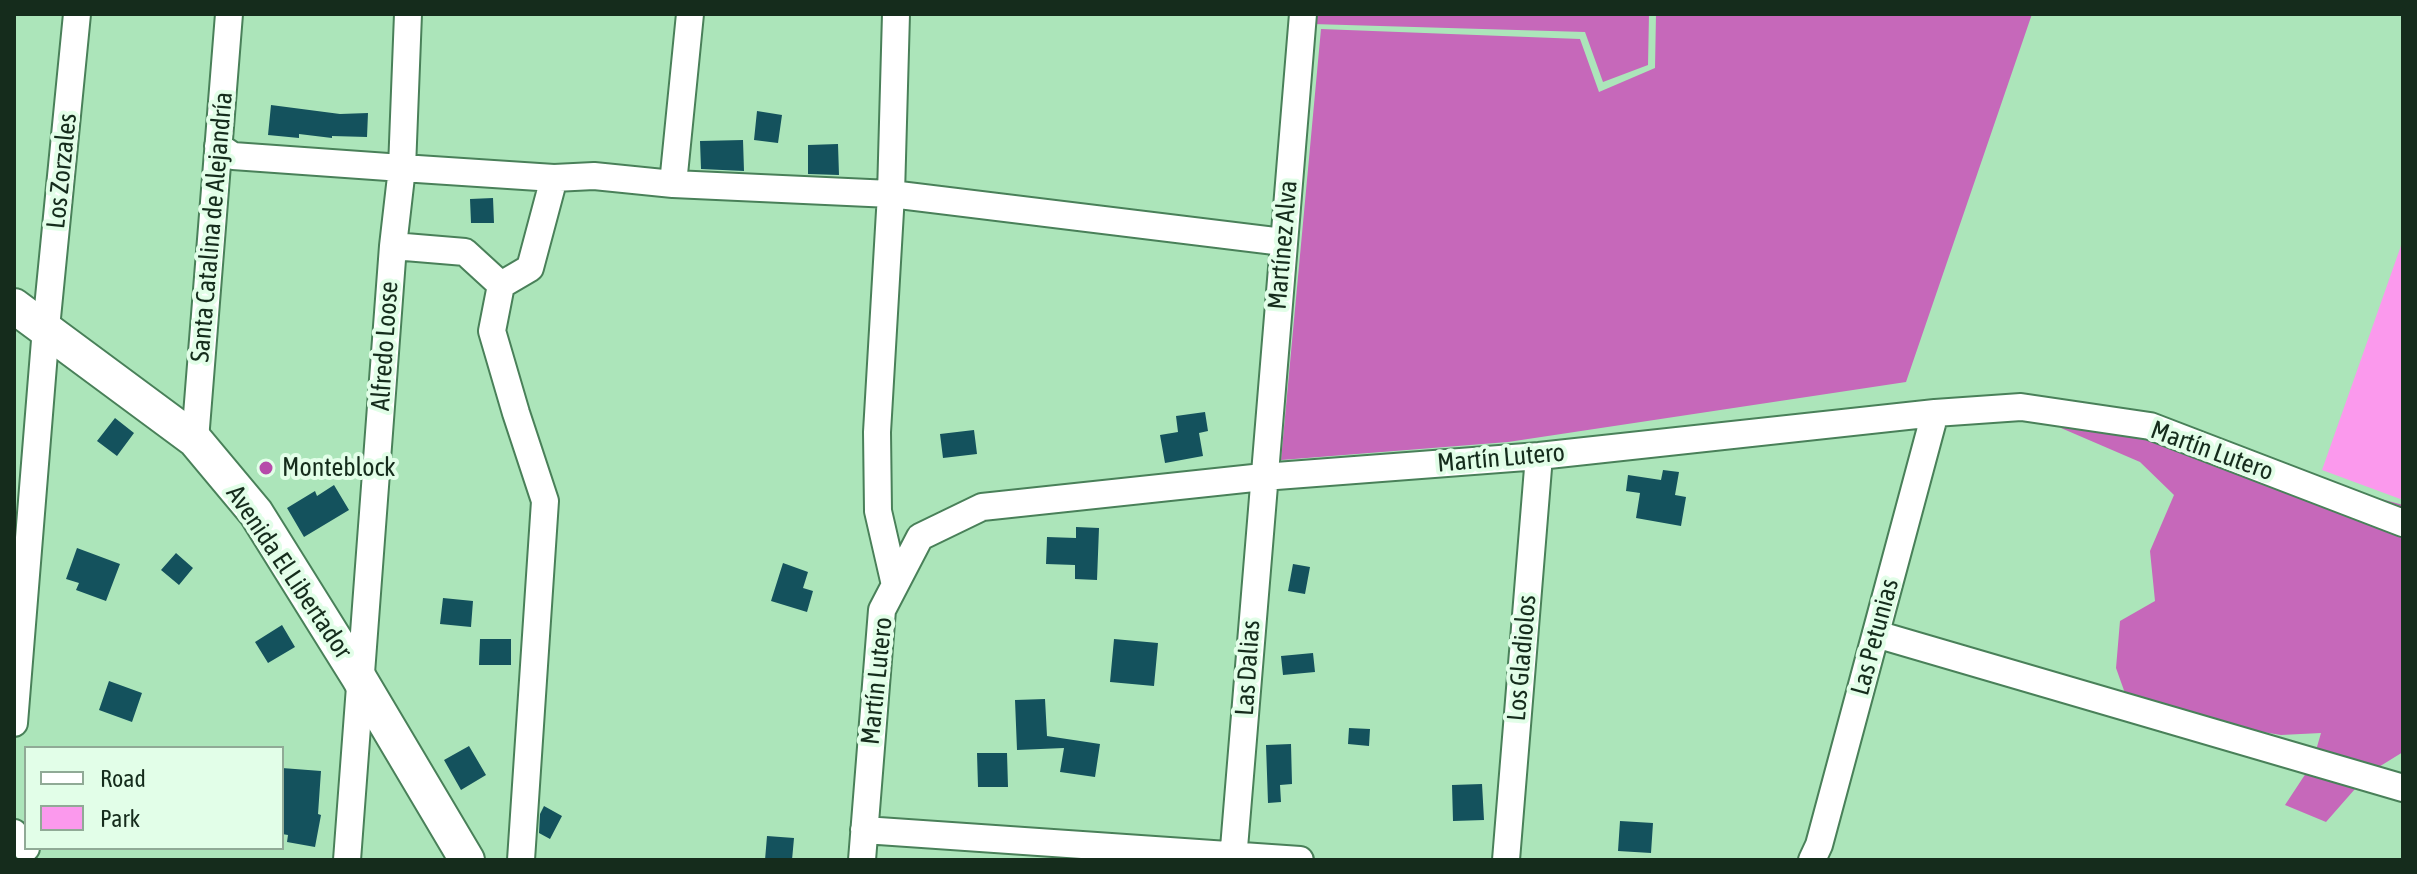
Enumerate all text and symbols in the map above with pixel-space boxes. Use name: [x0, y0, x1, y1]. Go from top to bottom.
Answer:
street label: Santa Catalina de Alejandría: [185, 91, 239, 363]
street label: Los Zorzales: [40, 112, 84, 230]
street label: Martínez Alva: [1262, 179, 1304, 311]
street label: Alfredo Loose: [365, 280, 405, 412]
street label: Martín Lutero: [2146, 414, 2278, 488]
street label: Martín Lutero: [1436, 437, 1566, 479]
place label: Monteblock: [282, 452, 396, 484]
marker: Monteblock: [257, 459, 275, 477]
street label: Avenida El Libertador: [219, 479, 359, 665]
street label: Las Petunias: [1845, 575, 1905, 699]
street label: Los Gladiolos: [1501, 594, 1543, 722]
street label: Martín Lutero: [855, 616, 899, 746]
street label: Las Dalias: [1229, 619, 1267, 717]
legend: [24, 746, 284, 850]
text: Road: [100, 765, 146, 792]
text: Park: [100, 805, 140, 832]

